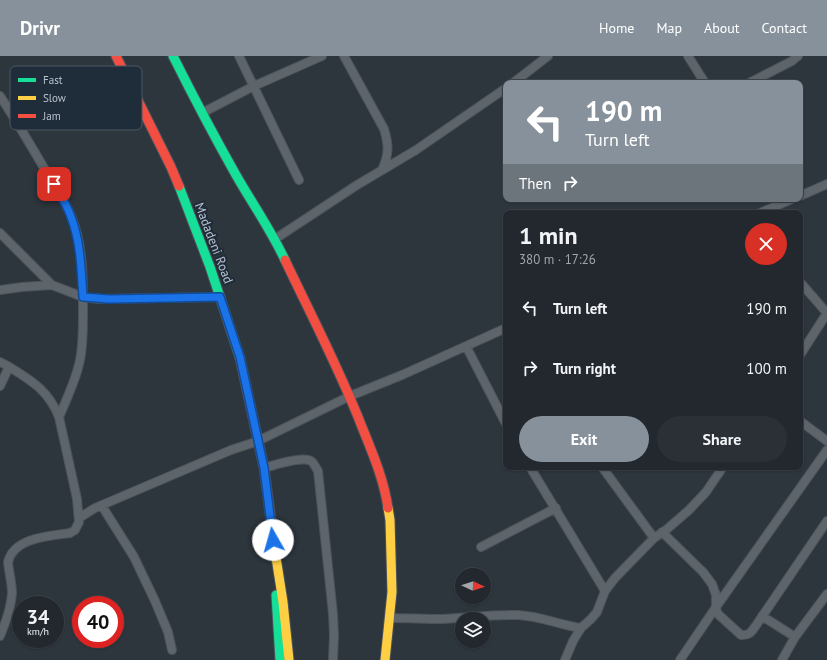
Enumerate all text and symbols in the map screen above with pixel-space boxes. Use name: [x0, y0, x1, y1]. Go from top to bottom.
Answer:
text: Drivr: [20, 16, 60, 40]
text: Home: [599, 19, 634, 37]
text: Map: [656, 19, 682, 37]
text: About: [704, 19, 740, 37]
text: Contact: [762, 19, 807, 37]
legend: [10, 66, 142, 130]
text: Fast: [43, 73, 63, 87]
text: Slow: [43, 91, 66, 105]
text: 190 m: [585, 92, 662, 129]
icon: left: [519, 96, 571, 148]
text: Jam: [42, 109, 61, 123]
text: Turn left: [585, 128, 650, 151]
pin: [37, 167, 71, 201]
icon: right: [559, 172, 581, 194]
icon: arrive: [43, 173, 65, 195]
text: Then: [519, 174, 551, 193]
street label: Madadeni Road: [191, 200, 237, 286]
text: 1 min: [519, 220, 578, 251]
button: close: [745, 223, 787, 265]
text: 380 m · 17:26: [519, 251, 596, 268]
icon: left: [519, 297, 541, 319]
text: Turn left: [553, 299, 607, 318]
text: 190 m: [746, 299, 787, 318]
icon: right: [519, 357, 541, 379]
text: Turn right: [553, 359, 616, 378]
text: 100 m: [746, 359, 787, 378]
button: Exit: [519, 416, 649, 462]
button: Share: [657, 416, 787, 462]
position arrow: [252, 519, 294, 561]
north arrow: [455, 568, 491, 604]
map controls: [455, 568, 491, 648]
speed limit sign: 40: [72, 596, 124, 648]
text: 34: [27, 604, 49, 630]
button: layers: [455, 612, 491, 648]
text: km/h: [27, 625, 49, 638]

